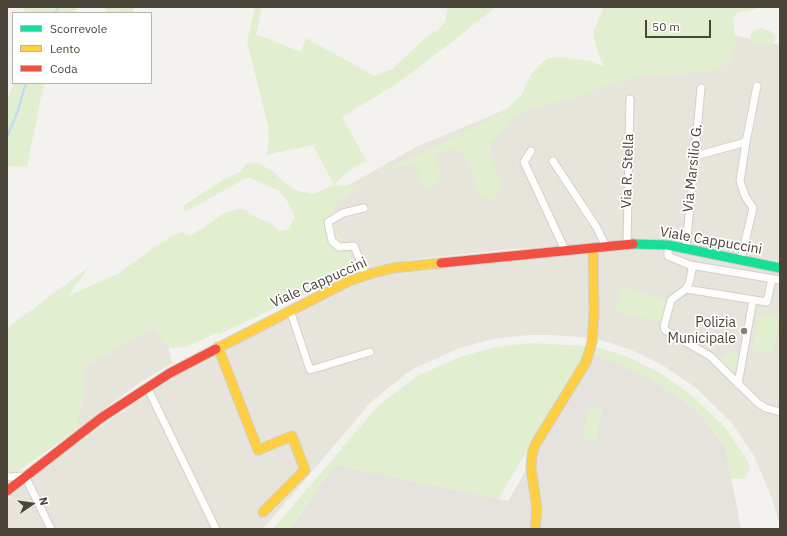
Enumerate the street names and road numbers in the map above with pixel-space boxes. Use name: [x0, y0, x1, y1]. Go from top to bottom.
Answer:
street label: Via Marsilio G.: [680, 123, 706, 213]
street label: Via R. Stella: [618, 133, 638, 209]
street label: Viale Cappuccini: [659, 224, 763, 258]
street label: Viale Cappuccini: [268, 254, 370, 312]

